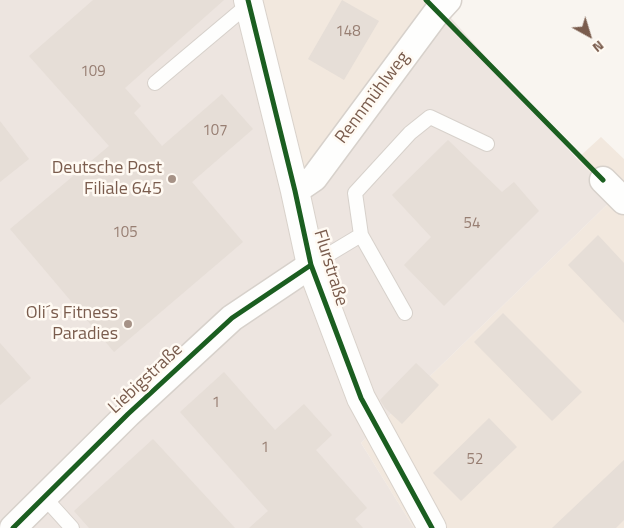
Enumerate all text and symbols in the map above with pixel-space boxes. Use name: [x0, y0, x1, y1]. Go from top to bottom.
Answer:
north arrow: [564, 10, 614, 60]
house number: 148: [335, 23, 361, 41]
text: N: [588, 36, 609, 58]
street label: Rennmühlweg: [331, 48, 415, 148]
house number: 109: [80, 63, 106, 81]
house number: 107: [202, 122, 228, 140]
place label: Deutsche Post Filiale 645: [52, 158, 162, 200]
marker: Deutsche Post Filiale 645: [166, 173, 178, 185]
house number: 54: [464, 215, 480, 233]
house number: 105: [112, 224, 138, 242]
street label: Flurstraße: [308, 227, 352, 309]
place label: Oli´s Fitness Paradies: [26, 303, 118, 346]
marker: Oli´s Fitness Paradies: [122, 318, 134, 330]
street label: Liebigstraße: [104, 339, 188, 419]
house number: 1: [212, 394, 220, 412]
house number: 1: [261, 439, 269, 457]
house number: 52: [467, 451, 483, 469]

